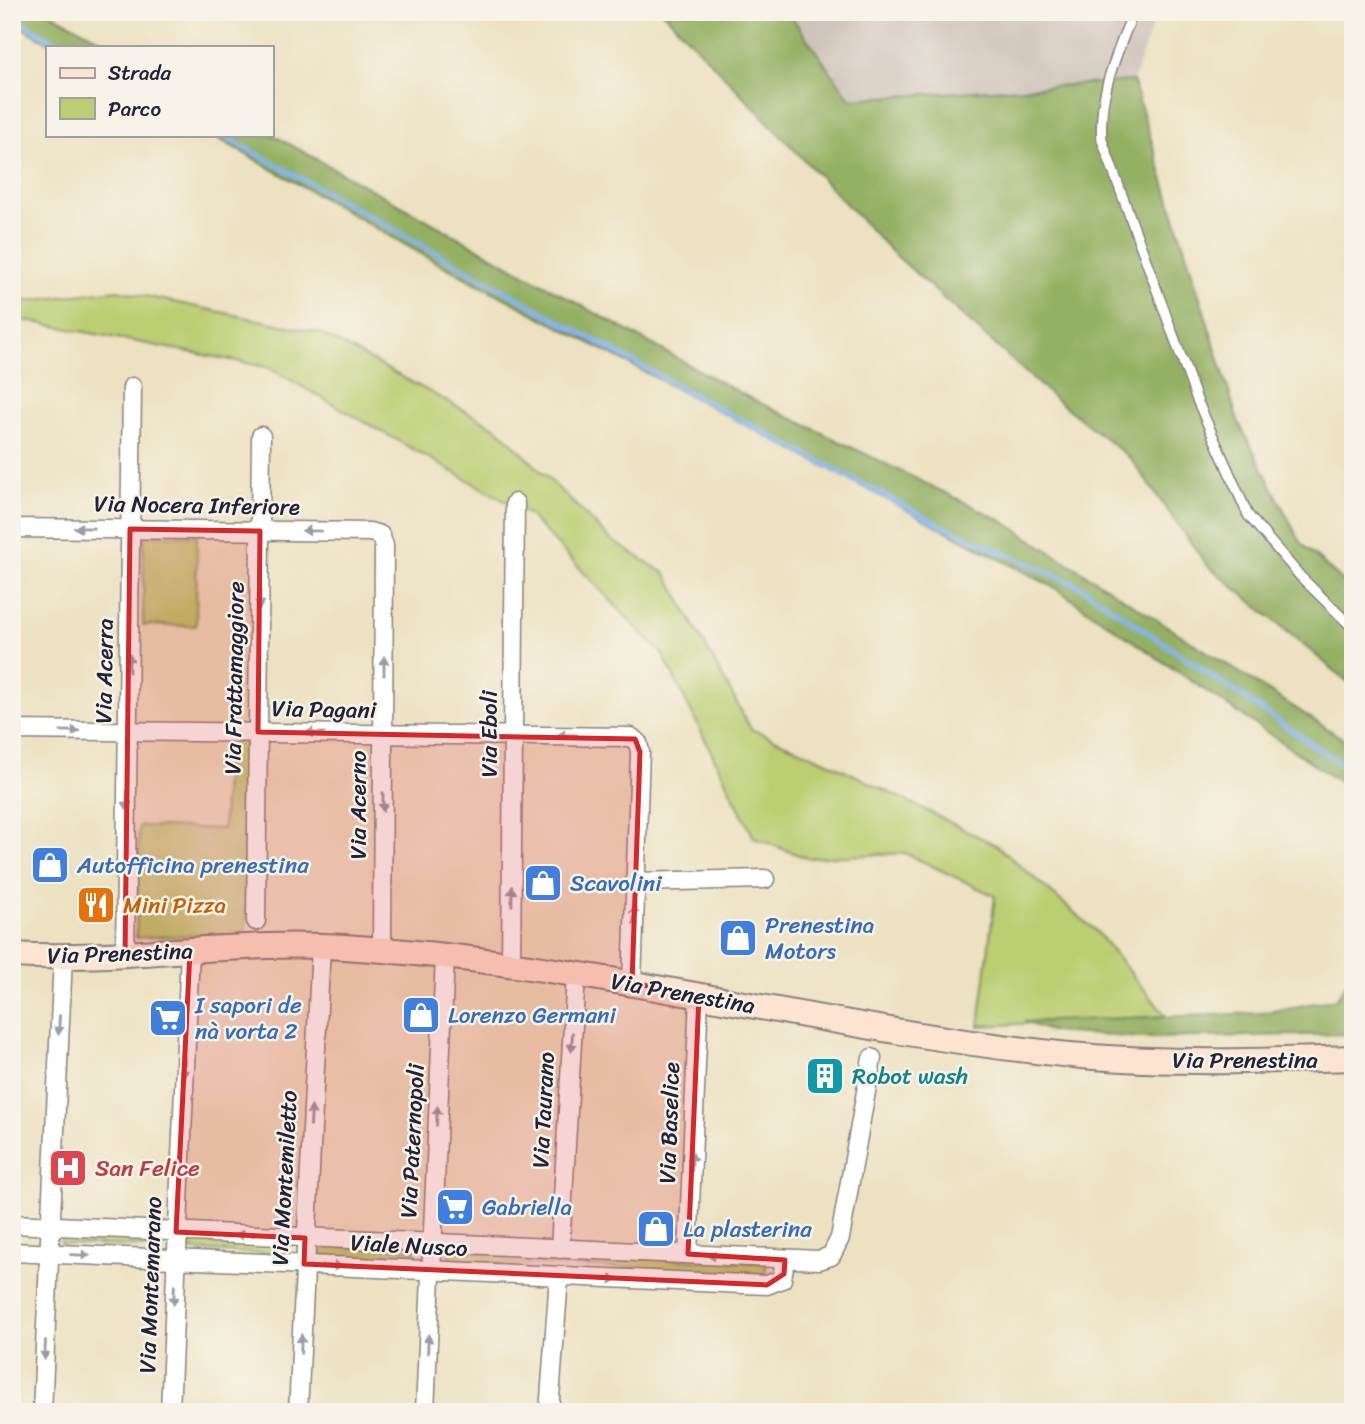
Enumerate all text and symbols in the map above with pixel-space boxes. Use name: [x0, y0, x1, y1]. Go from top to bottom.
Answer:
legend: [46, 46, 273, 136]
text: Strada: [108, 54, 172, 92]
text: Parco: [108, 90, 161, 128]
street label: Via Nocera Inferiore: [94, 483, 300, 528]
one-way arrow: [73, 523, 95, 534]
one-way arrow: [301, 526, 323, 537]
street label: Via Frattamaggiore: [212, 581, 257, 775]
one-way arrow: [254, 588, 266, 610]
street label: Via Acerra: [83, 618, 126, 724]
one-way arrow: [123, 652, 135, 674]
one-way arrow: [378, 654, 390, 676]
street label: Via Pagani: [271, 688, 377, 731]
street label: Via Eboli: [469, 690, 510, 778]
one-way arrow: [59, 725, 81, 737]
one-way arrow: [304, 727, 326, 739]
one-way arrow: [556, 729, 578, 741]
street label: Via Acerno: [338, 750, 379, 859]
one-way arrow: [121, 789, 133, 811]
one-way arrow: [377, 791, 389, 813]
shop icon: Autofficina prenestina: [29, 844, 71, 886]
place label: Autofficina prenestina: [76, 845, 309, 886]
shop icon: Scavolini: [522, 862, 564, 904]
place label: Scavolini: [570, 863, 662, 904]
restaurant icon: Mini Pizza: [75, 884, 117, 926]
place label: Mini Pizza: [123, 885, 226, 926]
one-way arrow: [506, 885, 518, 907]
one-way arrow: [628, 904, 639, 926]
place label: Prenestina Motors: [765, 905, 874, 972]
shop icon: Prenestina Motors: [717, 917, 759, 959]
street label: Via Prenestina: [47, 930, 194, 977]
street label: Via Prenestina: [608, 961, 759, 1026]
place label: I sapori de nà vorta 2: [194, 985, 302, 1052]
shop icon: Lorenzo Germani: [400, 994, 442, 1036]
place label: Lorenzo Germani: [448, 995, 617, 1036]
supermarket icon: I sapori de nà vorta 2: [147, 997, 189, 1039]
one-way arrow: [54, 1014, 65, 1036]
one-way arrow: [566, 1031, 577, 1053]
street label: Via Prenestina: [1172, 1040, 1318, 1081]
street label: Via Taurano: [520, 1051, 567, 1169]
building icon: Robot wash: [804, 1055, 846, 1097]
place label: Robot wash: [852, 1056, 968, 1097]
one-way arrow: [179, 1057, 190, 1079]
street label: Via Baselice: [647, 1061, 692, 1185]
street label: Via Paternopoli: [388, 1062, 437, 1219]
street label: Via Montemiletto: [259, 1089, 310, 1267]
one-way arrow: [306, 1105, 317, 1127]
one-way arrow: [432, 1105, 443, 1127]
hospital icon: San Felice: [47, 1147, 89, 1189]
place label: San Felice: [95, 1148, 200, 1189]
one-way arrow: [686, 1150, 697, 1172]
supermarket icon: Gabriella: [434, 1186, 476, 1228]
place label: Gabriella: [482, 1187, 572, 1228]
street label: Via Montemarano: [127, 1195, 174, 1374]
shop icon: La plasterina: [635, 1208, 677, 1250]
place label: La plasterina: [683, 1209, 812, 1250]
street label: Viale Nusco: [349, 1222, 469, 1269]
one-way arrow: [234, 1229, 256, 1240]
one-way arrow: [70, 1249, 92, 1260]
one-way arrow: [706, 1250, 728, 1261]
one-way arrow: [321, 1260, 343, 1271]
one-way arrow: [598, 1273, 620, 1284]
one-way arrow: [168, 1284, 179, 1306]
one-way arrow: [295, 1332, 306, 1354]
one-way arrow: [423, 1332, 434, 1354]
one-way arrow: [39, 1339, 50, 1361]

